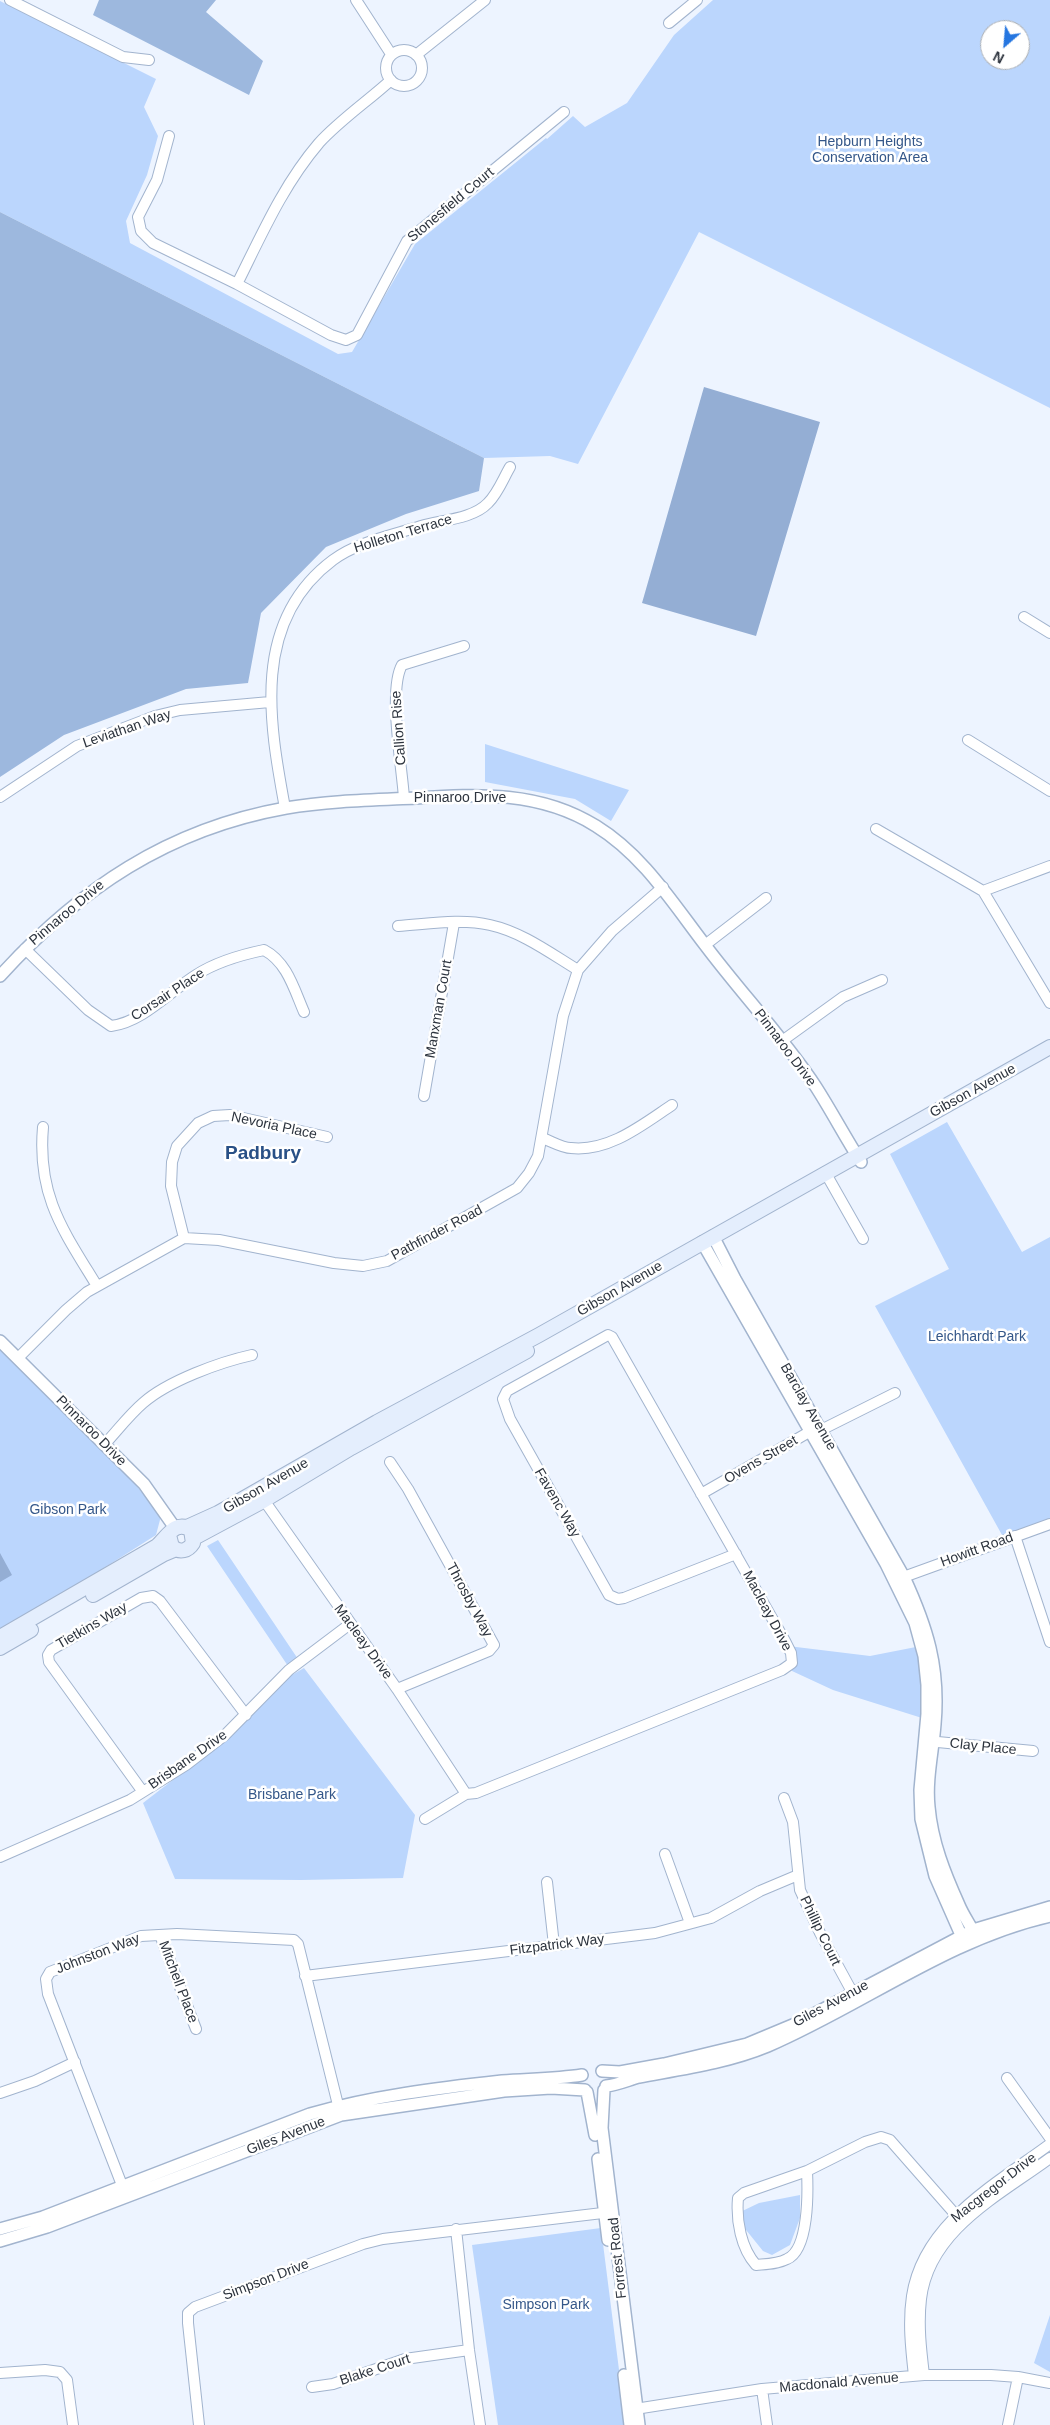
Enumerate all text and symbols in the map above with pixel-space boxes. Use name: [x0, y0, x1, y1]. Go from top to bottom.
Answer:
north arrow: [980, 20, 1030, 70]
text: N: [991, 48, 1007, 67]
park label: Hepburn Heights Conservation Area: [812, 134, 928, 166]
street label: Stonesfield Court: [404, 164, 498, 246]
street label: Holleton Terrace: [352, 511, 454, 557]
street label: Callion Rise: [388, 690, 410, 766]
street label: Leviathan Way: [81, 706, 173, 752]
street label: Pinnaroo Drive: [414, 790, 506, 806]
street label: Pinnaroo Drive: [26, 877, 108, 949]
street label: Manxman Court: [422, 959, 456, 1059]
street label: Corsair Place: [128, 965, 208, 1025]
street label: Pinnaroo Drive: [750, 1006, 820, 1090]
street label: Gibson Avenue: [927, 1061, 1019, 1121]
street label: Nevoria Place: [230, 1109, 318, 1143]
district label: Padbury: [225, 1143, 301, 1165]
street label: Pathfinder Road: [388, 1202, 486, 1264]
street label: Gibson Avenue: [574, 1258, 666, 1320]
park label: Leichhardt Park: [928, 1329, 1026, 1345]
street label: Barclay Avenue: [776, 1360, 840, 1454]
street label: Pinnaroo Drive: [52, 1392, 130, 1470]
street label: Ovens Street: [721, 1432, 801, 1488]
street label: Gibson Avenue: [220, 1455, 312, 1517]
street label: Favenc Way: [530, 1465, 584, 1541]
park label: Gibson Park: [29, 1502, 107, 1518]
street label: Howitt Road: [938, 1529, 1016, 1571]
street label: Throsby Way: [442, 1560, 496, 1640]
street label: Macleay Drive: [739, 1568, 795, 1654]
street label: Tietkins Way: [54, 1599, 130, 1653]
street label: Macleay Drive: [330, 1601, 396, 1683]
street label: Brisbane Drive: [146, 1727, 230, 1793]
street label: Clay Place: [949, 1735, 1017, 1759]
park label: Brisbane Park: [248, 1787, 336, 1803]
street label: Phillip Court: [796, 1893, 844, 1969]
street label: Johnston Way: [54, 1930, 142, 1978]
street label: Fitzpatrick Way: [509, 1931, 605, 1959]
street label: Mitchell Place: [155, 1939, 201, 2025]
street label: Giles Avenue: [790, 1977, 872, 2031]
street label: Giles Avenue: [244, 2113, 328, 2159]
street label: Macgregor Drive: [948, 2150, 1040, 2226]
street label: Forrest Road: [605, 2216, 631, 2300]
street label: Simpson Drive: [220, 2256, 312, 2304]
park label: Simpson Park: [502, 2297, 590, 2313]
street label: Blake Court: [338, 2351, 412, 2389]
street label: Macdonald Avenue: [779, 2369, 899, 2397]

